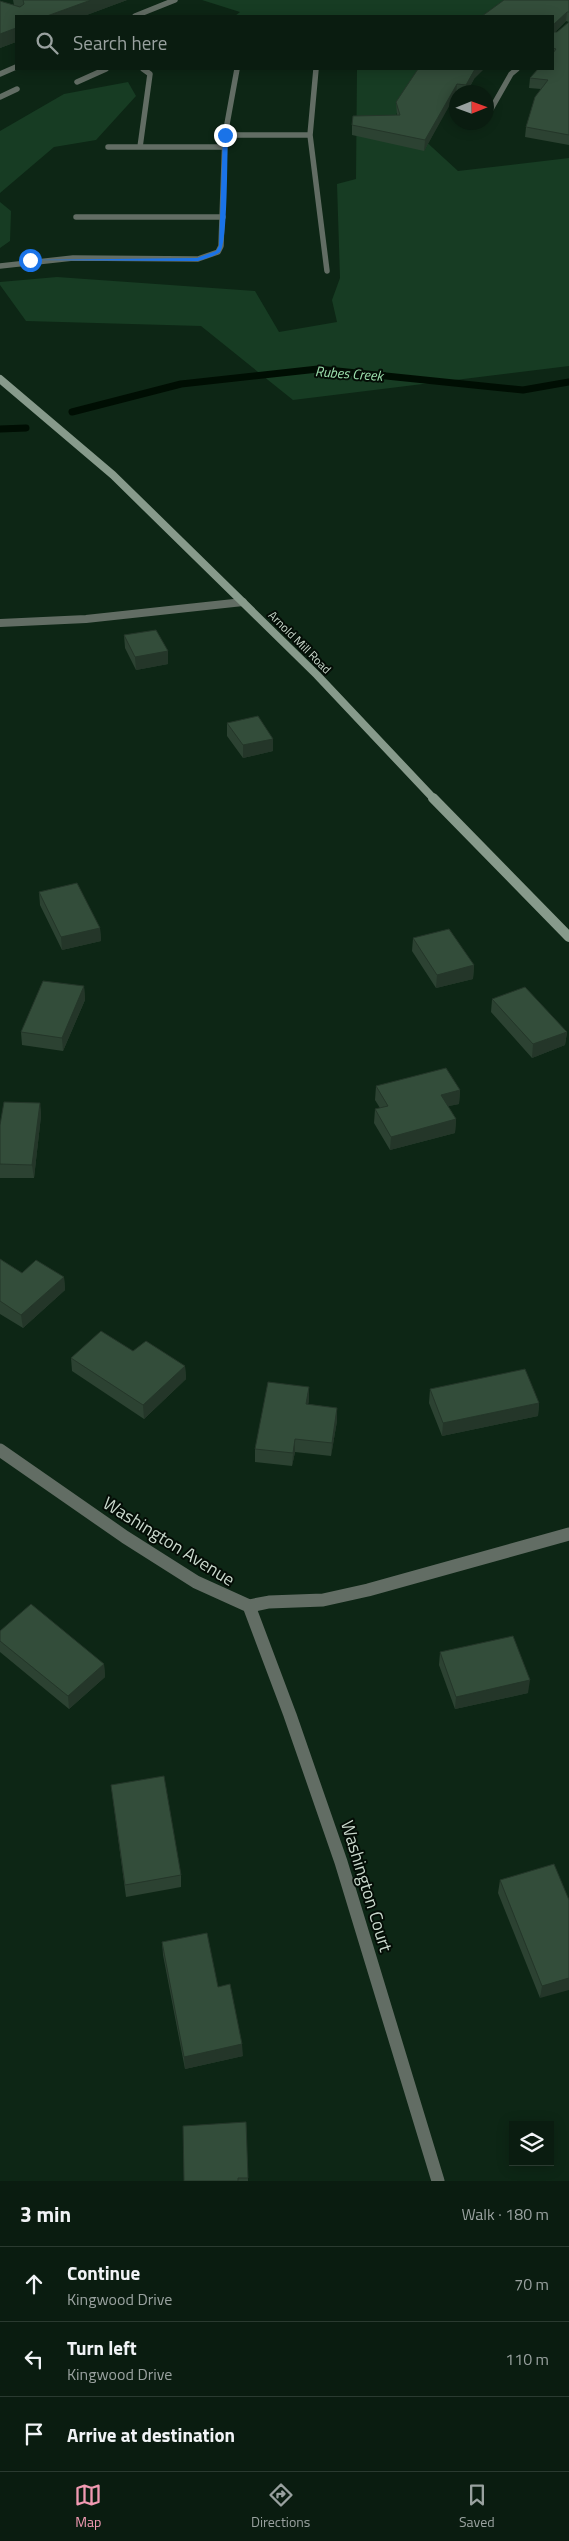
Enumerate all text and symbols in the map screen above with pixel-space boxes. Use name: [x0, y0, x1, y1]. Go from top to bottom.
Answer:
search box: [15, 15, 554, 70]
text: Search here: [73, 28, 167, 57]
icon: search: [33, 29, 61, 57]
north arrow: [449, 85, 494, 130]
route end: [214, 124, 237, 147]
route start: [19, 249, 42, 272]
water label: Rubes Creek: [314, 360, 385, 386]
street label: Arnold Mill Road: [264, 606, 336, 678]
street label: Washington Avenue: [98, 1489, 240, 1593]
street label: Washington Court: [334, 1817, 400, 1956]
map controls: [509, 2121, 554, 2166]
button: layers: [509, 2121, 554, 2166]
text: 3 min: [20, 2198, 71, 2230]
text: Walk · 180 m: [461, 2202, 549, 2226]
text: Continue: [67, 2258, 140, 2287]
icon: ahead: [20, 2270, 48, 2298]
text: 70 m: [514, 2272, 549, 2296]
text: Kingwood Drive: [67, 2287, 172, 2311]
text: Turn left: [67, 2333, 137, 2362]
icon: left: [20, 2345, 48, 2373]
text: 110 m: [505, 2347, 549, 2371]
text: Kingwood Drive: [67, 2362, 172, 2386]
icon: arrive: [20, 2420, 48, 2448]
text: Arrive at destination: [67, 2420, 235, 2449]
tab: Map: [74, 2481, 102, 2532]
tab: Directions: [251, 2481, 310, 2532]
tab: Saved: [459, 2481, 495, 2532]

